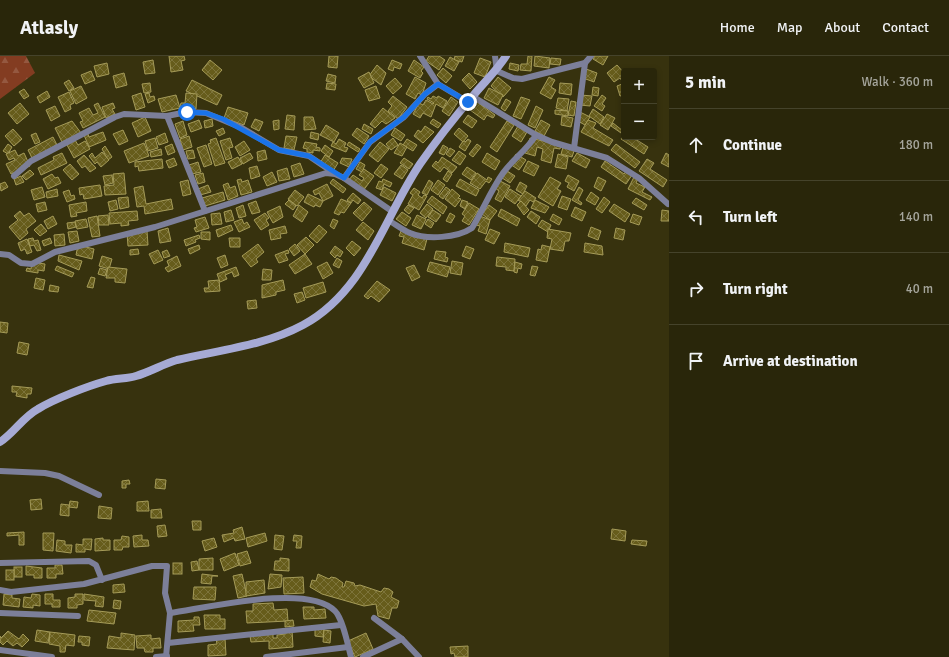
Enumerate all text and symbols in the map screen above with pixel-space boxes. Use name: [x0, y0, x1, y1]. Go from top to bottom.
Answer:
text: Atlasly: [20, 16, 78, 40]
text: Home: [720, 19, 755, 36]
text: Map: [777, 19, 802, 36]
text: About: [824, 19, 860, 36]
text: Contact: [882, 19, 929, 36]
map controls: [621, 68, 657, 140]
button: +: [621, 68, 657, 104]
text: 5 min: [685, 72, 726, 93]
text: Walk · 360 m: [862, 74, 933, 90]
route end: [459, 93, 477, 111]
route start: [178, 103, 196, 121]
button: −: [621, 104, 657, 140]
icon: ahead: [685, 134, 707, 156]
text: Continue: [723, 136, 782, 154]
text: 180 m: [899, 137, 933, 153]
icon: left: [685, 206, 707, 228]
text: Turn left: [723, 208, 777, 226]
text: 140 m: [899, 209, 933, 225]
icon: right: [685, 278, 707, 300]
text: Turn right: [723, 280, 788, 298]
text: 40 m: [906, 281, 933, 297]
icon: arrive: [685, 350, 707, 372]
text: Arrive at destination: [723, 352, 858, 370]

